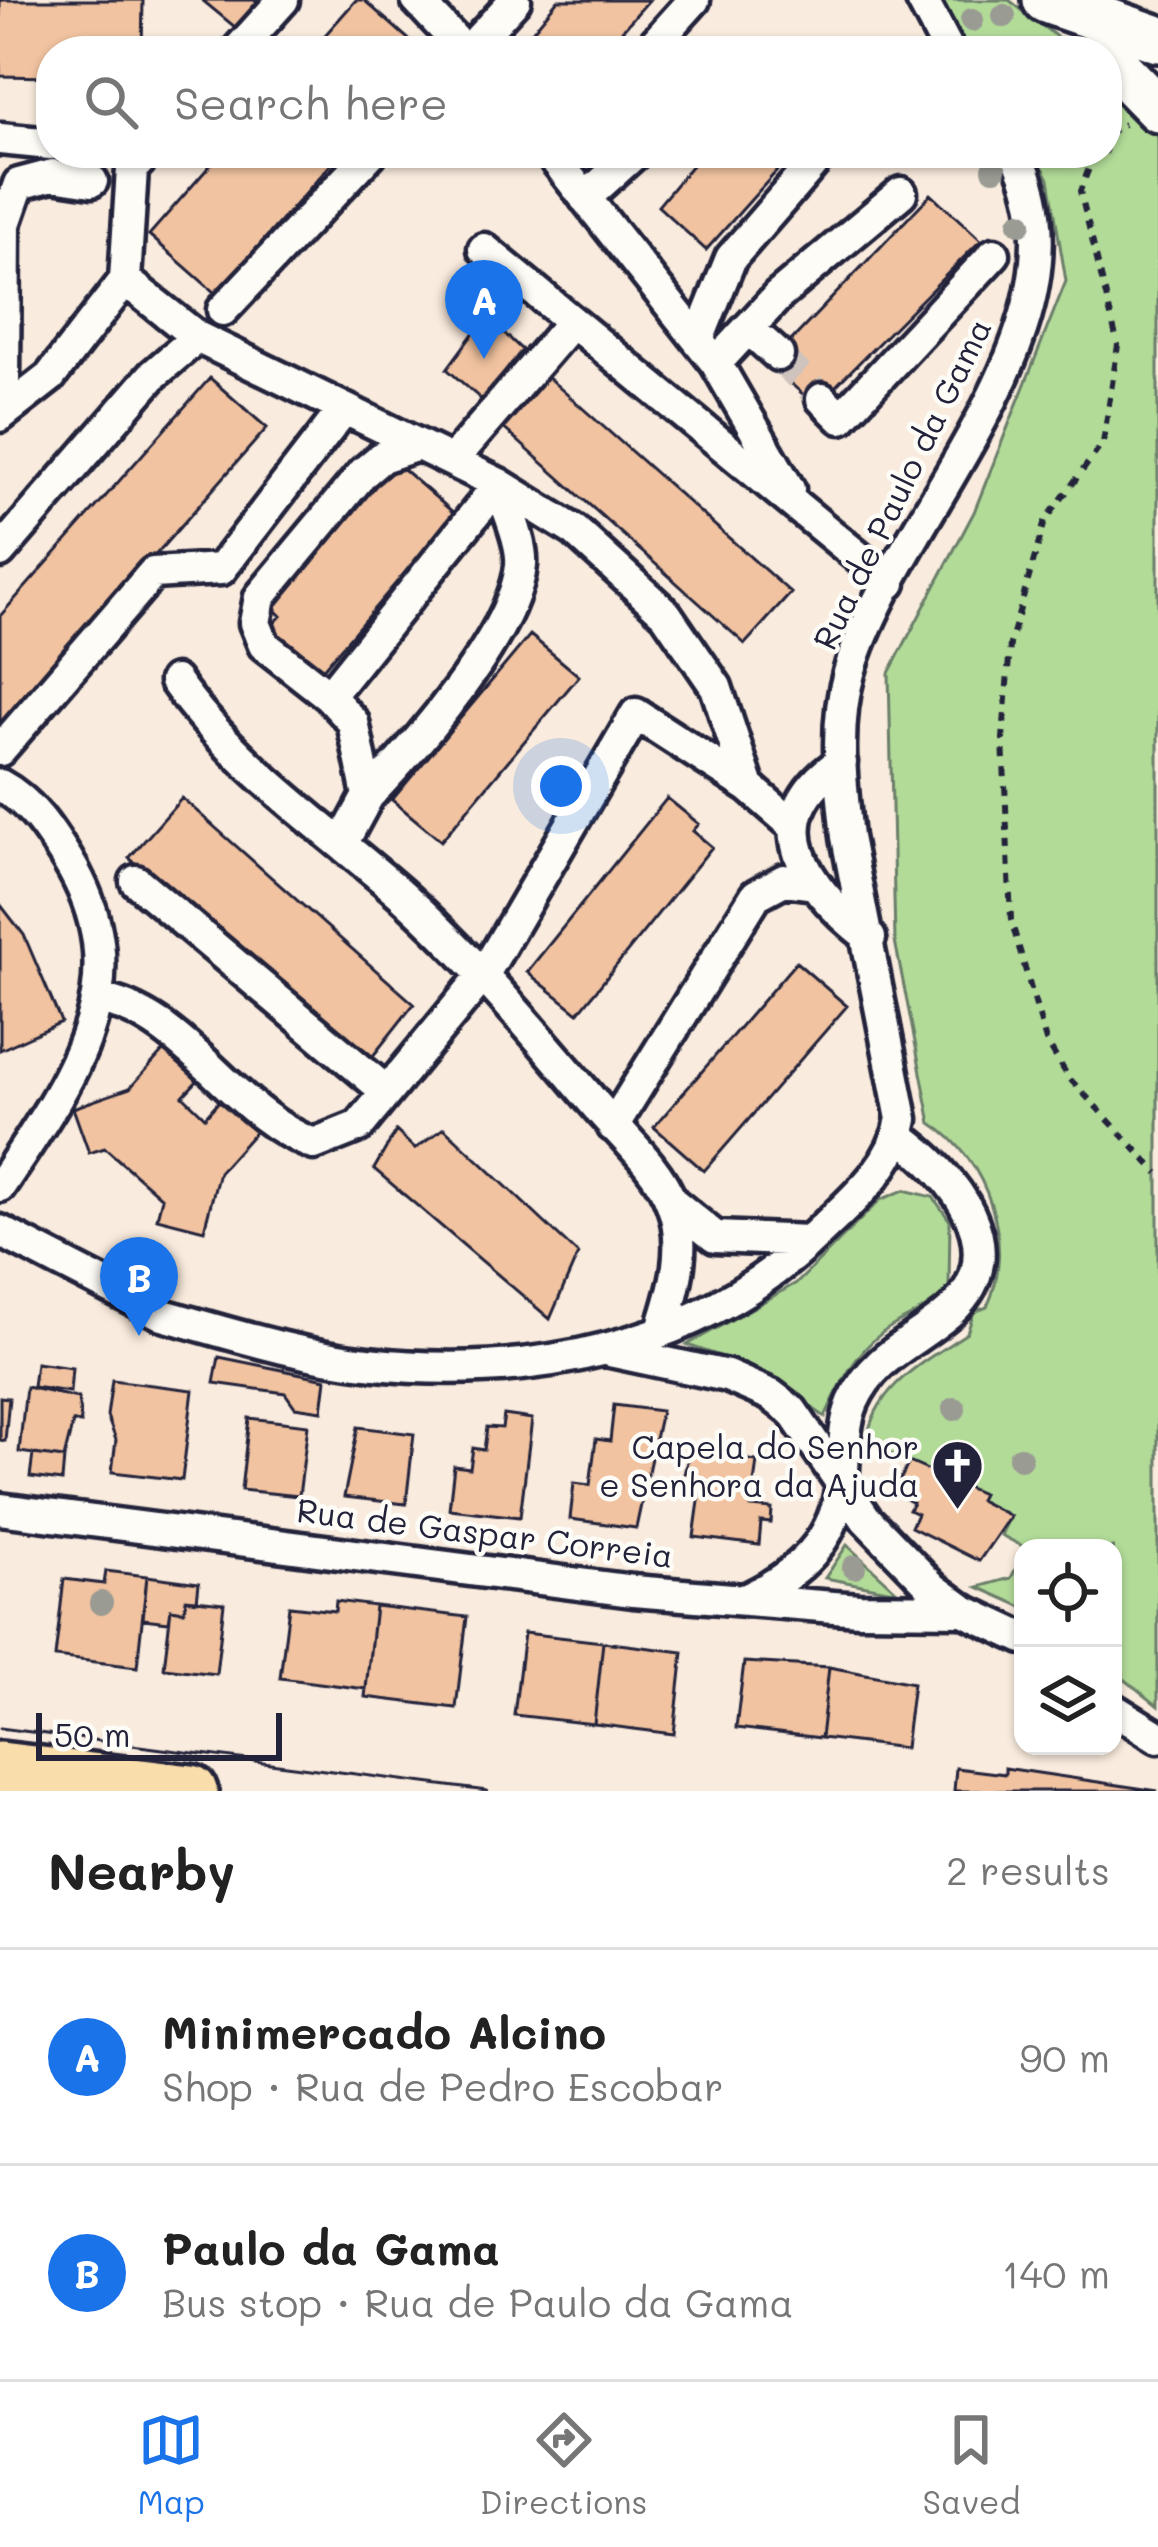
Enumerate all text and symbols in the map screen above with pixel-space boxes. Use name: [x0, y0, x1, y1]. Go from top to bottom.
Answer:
search box: [36, 36, 1122, 168]
icon: search: [78, 69, 144, 135]
text: Search here: [174, 73, 448, 131]
pin: A: [445, 260, 523, 359]
street label: Rua de Paulo da Gama: [802, 311, 1000, 656]
your location: [531, 756, 591, 816]
pin: B: [100, 1237, 178, 1336]
place label: Capela do Senhor e Senhora da Ajuda: [599, 1424, 919, 1505]
church icon: Capela do Senhor e Senhora da Ajuda: [930, 1438, 986, 1512]
street label: Rua de Gaspar Correia: [295, 1487, 676, 1576]
map controls: [1014, 1539, 1122, 1755]
button: locate: [1014, 1539, 1122, 1647]
button: layers: [1014, 1647, 1122, 1755]
scale bar: [36, 1707, 282, 1760]
text: 50 m: [54, 1712, 130, 1755]
text: Nearby: [48, 1836, 235, 1903]
text: 2 results: [946, 1844, 1110, 1895]
text: Minimercado Alcino: [162, 2002, 606, 2060]
text: A: [73, 2031, 101, 2082]
text: 90 m: [1019, 2031, 1110, 2082]
text: Shop · Rua de Pedro Escobar: [162, 2060, 724, 2111]
text: Paulo da Gama: [162, 2218, 500, 2276]
text: B: [74, 2247, 100, 2298]
text: 140 m: [1002, 2247, 1110, 2298]
text: Bus stop · Rua de Paulo da Gama: [162, 2276, 794, 2327]
tab: Map: [138, 2407, 205, 2522]
tab: Directions: [480, 2407, 647, 2522]
tab: Saved: [923, 2407, 1020, 2522]

